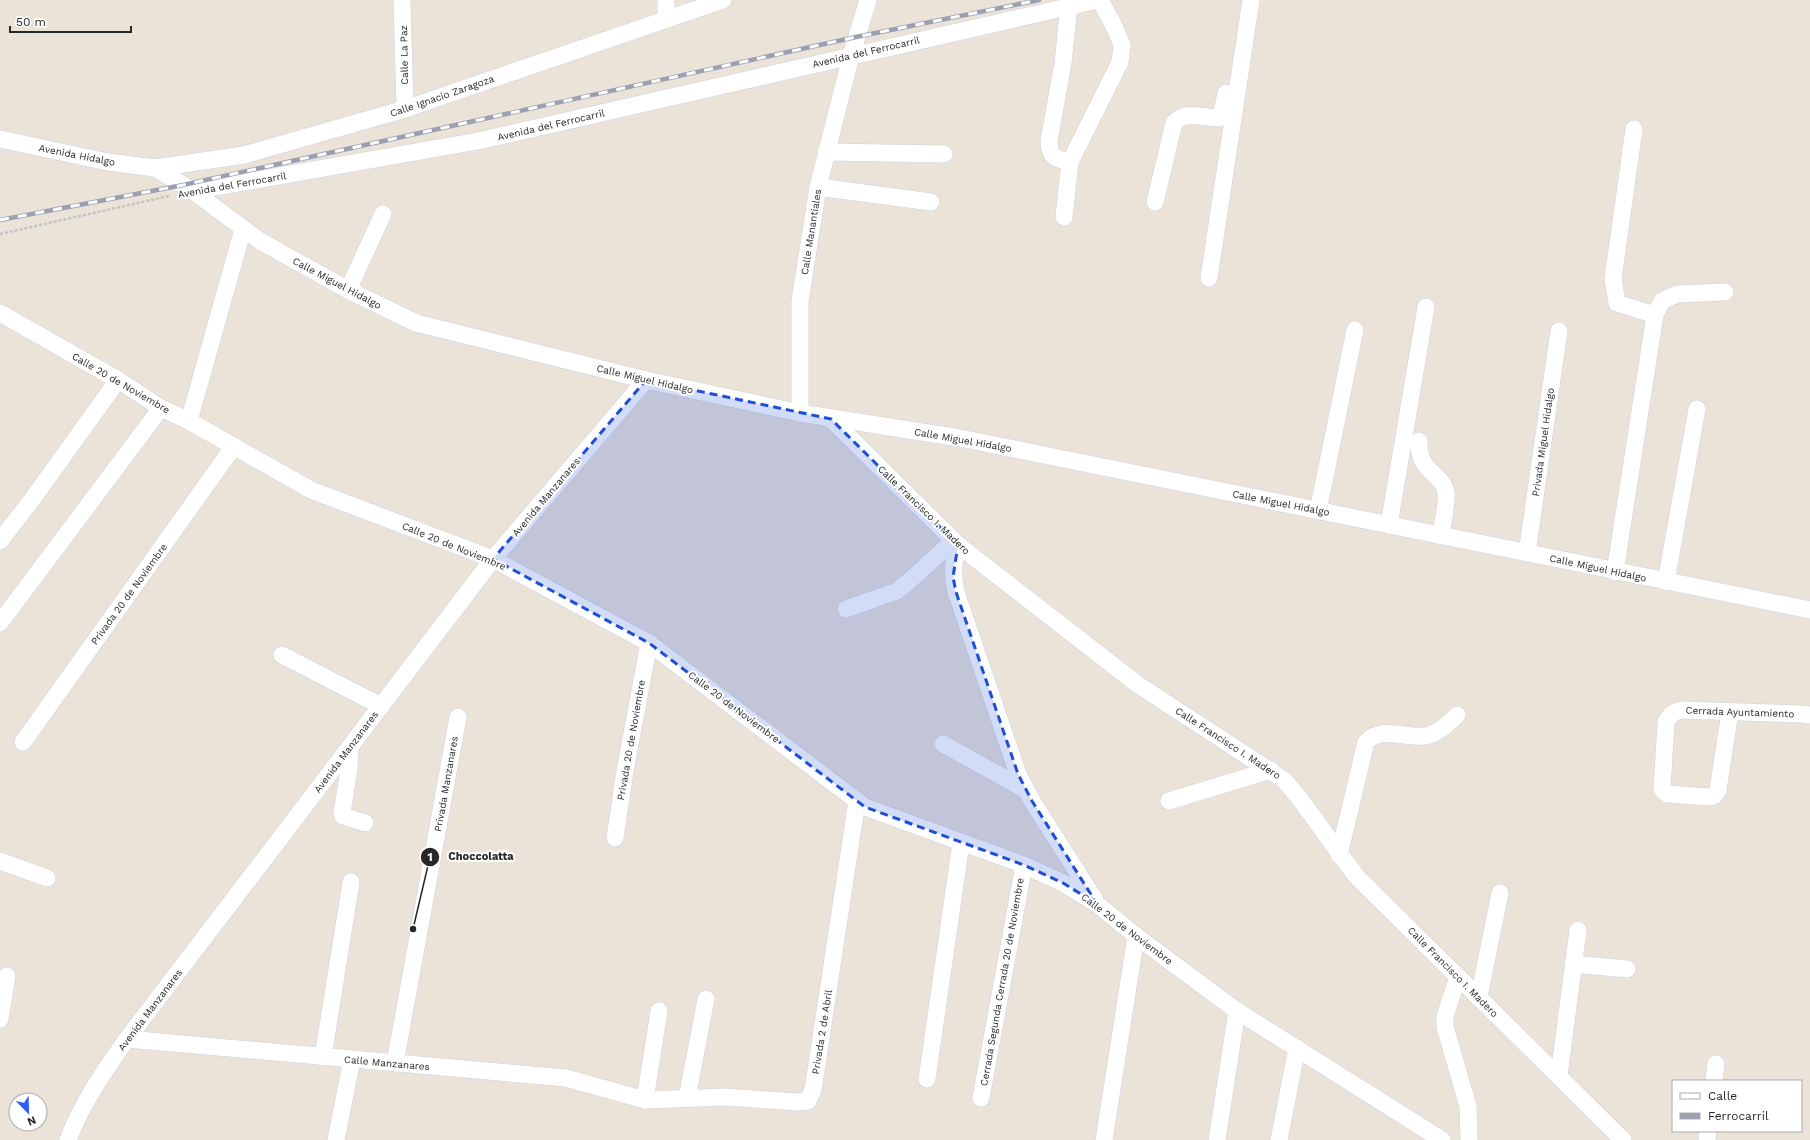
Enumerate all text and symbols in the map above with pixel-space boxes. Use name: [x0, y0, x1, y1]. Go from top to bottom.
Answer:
scale bar: [10, 8, 131, 34]
text: 50 m: [16, 15, 46, 29]
street label: Calle La Paz: [398, 25, 410, 85]
street label: Avenida del Ferrocarril: [811, 34, 921, 70]
street label: Calle Ignacio Zaragoza: [389, 73, 496, 119]
street label: Avenida del Ferrocarril: [496, 107, 606, 143]
street label: Avenida Hidalgo: [38, 142, 116, 168]
street label: Avenida del Ferrocarril: [177, 170, 287, 200]
street label: Calle Manantiales: [799, 188, 823, 276]
street label: Calle Miguel Hidalgo: [291, 255, 383, 311]
street label: Calle 20 de Noviembre: [70, 350, 172, 416]
street label: Calle Miguel Hidalgo: [596, 363, 694, 395]
street label: Privada Miguel Hidalgo: [1530, 387, 1556, 497]
street label: Calle Miguel Hidalgo: [913, 426, 1013, 454]
street label: Avenida Manzanares: [510, 455, 582, 539]
street label: Calle Francisco I. Madero: [876, 463, 972, 557]
street label: Calle Miguel Hidalgo: [1231, 488, 1331, 518]
street label: Calle 20 de Noviembre: [400, 520, 508, 572]
street label: Privada 20 de Noviembre: [89, 541, 169, 647]
street label: Calle Miguel Hidalgo: [1549, 552, 1647, 584]
street label: Calle 20 de Noviembre: [686, 669, 782, 745]
street label: Privada 20 de Noviembre: [615, 679, 647, 801]
street label: Calle Francisco I. Madero: [1173, 705, 1283, 781]
street label: Cerrada Ayuntamiento: [1685, 705, 1795, 719]
street label: Avenida Manzanares: [312, 709, 380, 795]
street label: Privada Manzanares: [432, 735, 460, 833]
callout: Choccolatta: [420, 845, 521, 868]
text: 1: [427, 850, 433, 864]
text: Choccolatta: [448, 850, 514, 863]
street label: Cerrada Segunda Cerrada 20 de Noviembre: [978, 877, 1026, 1087]
street label: Calle 20 de Noviembre: [1079, 891, 1175, 967]
street label: Calle Francisco I. Madero: [1406, 925, 1500, 1019]
street label: Avenida Manzanares: [116, 967, 184, 1053]
street label: Privada 2 de Abril: [810, 989, 834, 1075]
street label: Calle Manzanares: [344, 1054, 430, 1072]
legend: [1672, 1080, 1802, 1132]
text: Calle: [1708, 1089, 1737, 1103]
north arrow: [8, 1092, 48, 1132]
text: Ferrocarril: [1708, 1109, 1769, 1123]
text: N: [25, 1113, 38, 1128]

